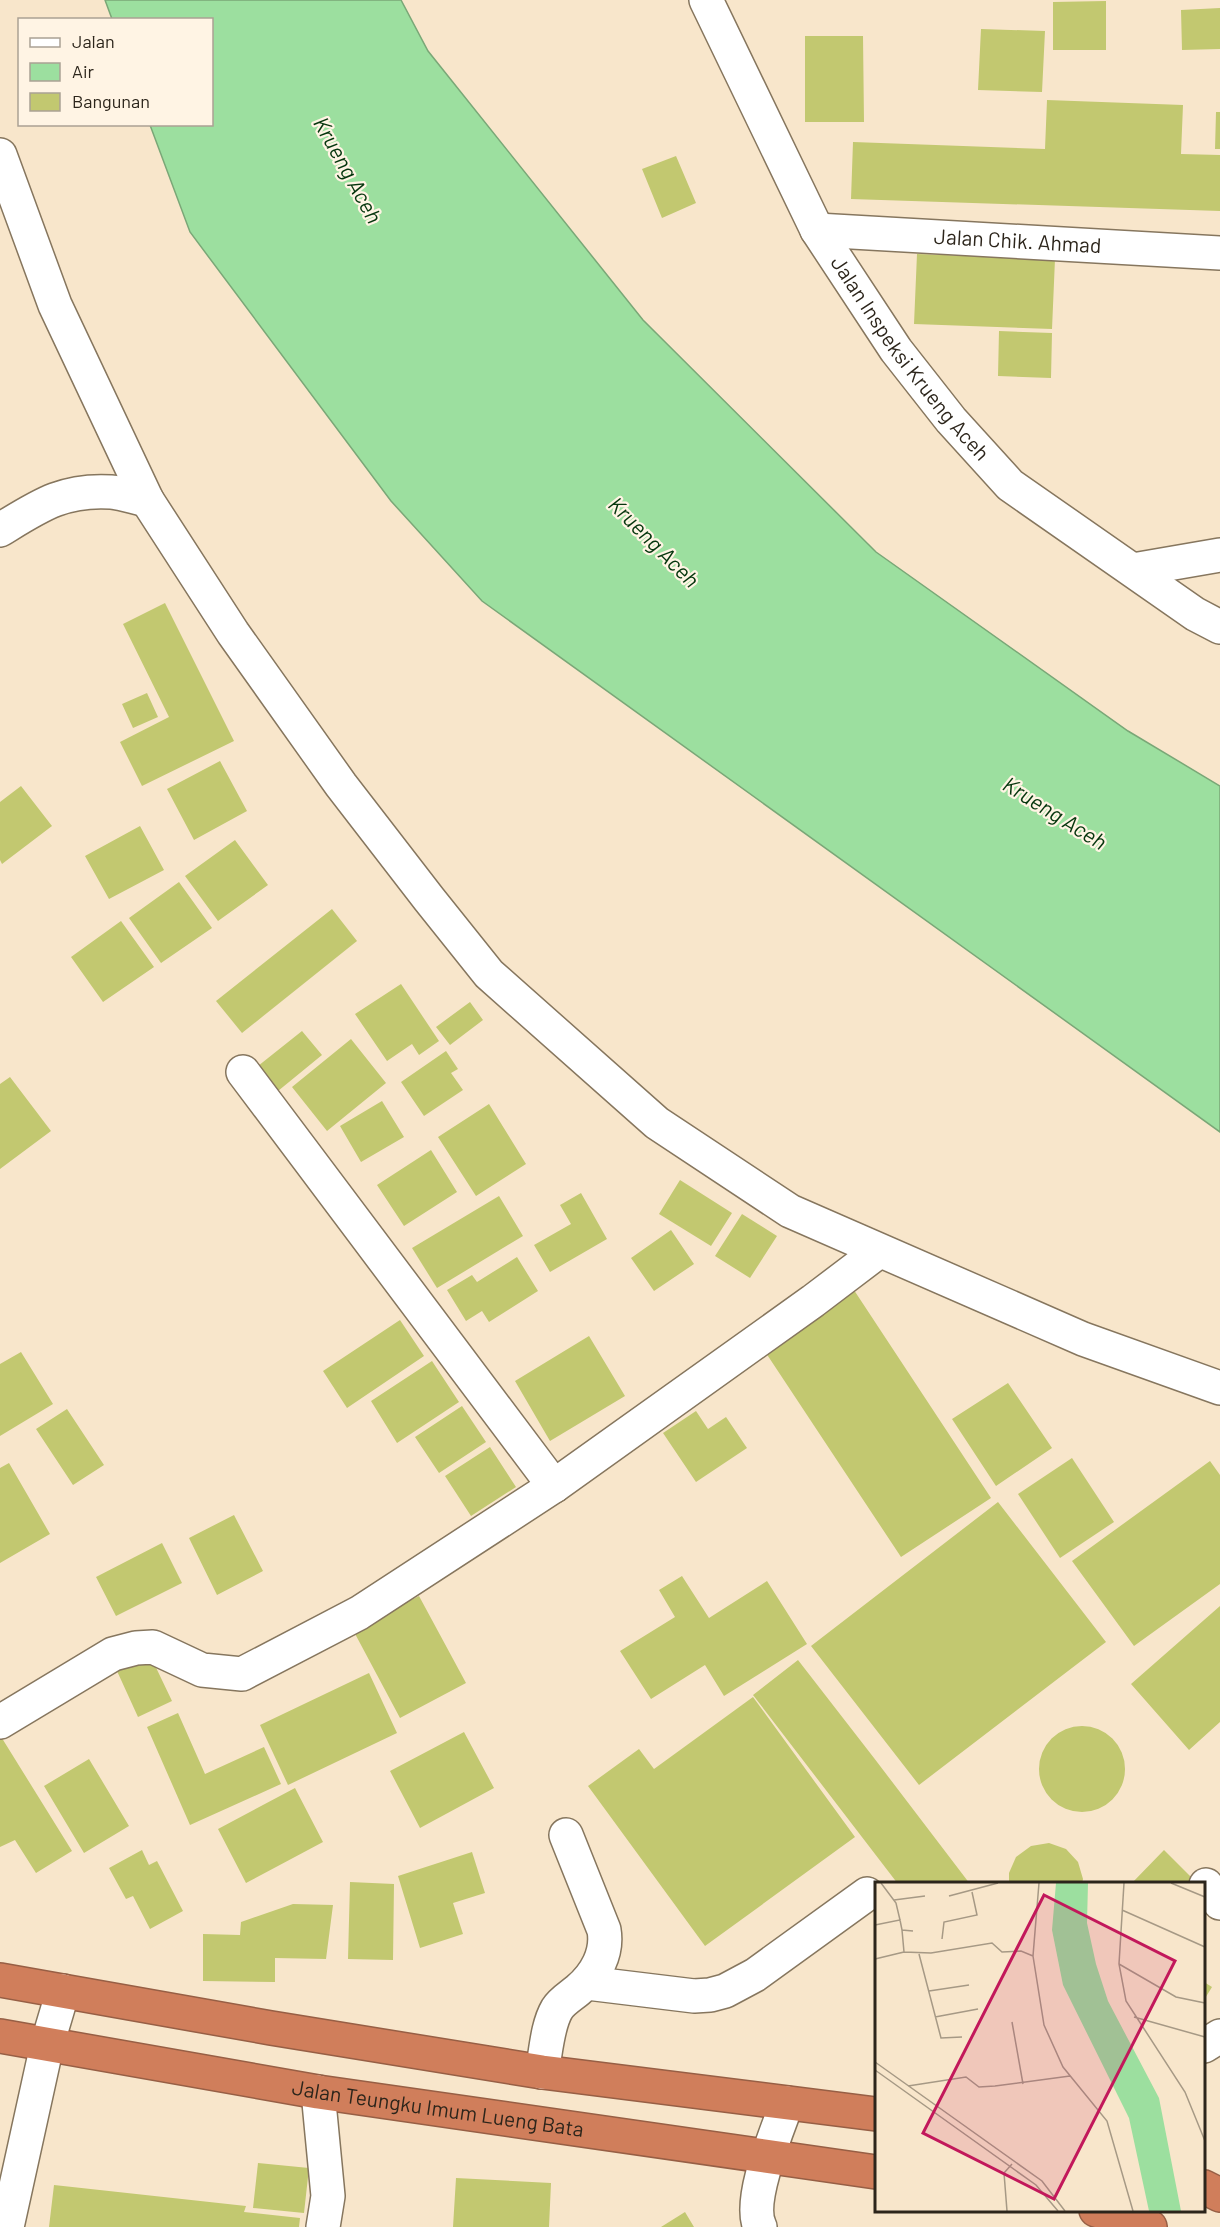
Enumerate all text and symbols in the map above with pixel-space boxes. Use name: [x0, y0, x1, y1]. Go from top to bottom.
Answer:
legend: [18, 18, 213, 126]
text: Jalan: [72, 30, 115, 52]
text: Air: [72, 60, 95, 82]
text: Bangunan: [72, 90, 150, 112]
water label: Krueng Aceh: [309, 112, 389, 227]
street label: Jalan Chik. Ahmad: [933, 223, 1102, 257]
street label: Jalan Inspeksi Krueng Aceh: [827, 251, 995, 465]
water label: Krueng Aceh: [604, 491, 705, 592]
water label: Krueng Aceh: [999, 770, 1112, 854]
inset map: [875, 1882, 1205, 2212]
street label: Jalan Teungku Imum Lueng Bata: [290, 2074, 586, 2141]

